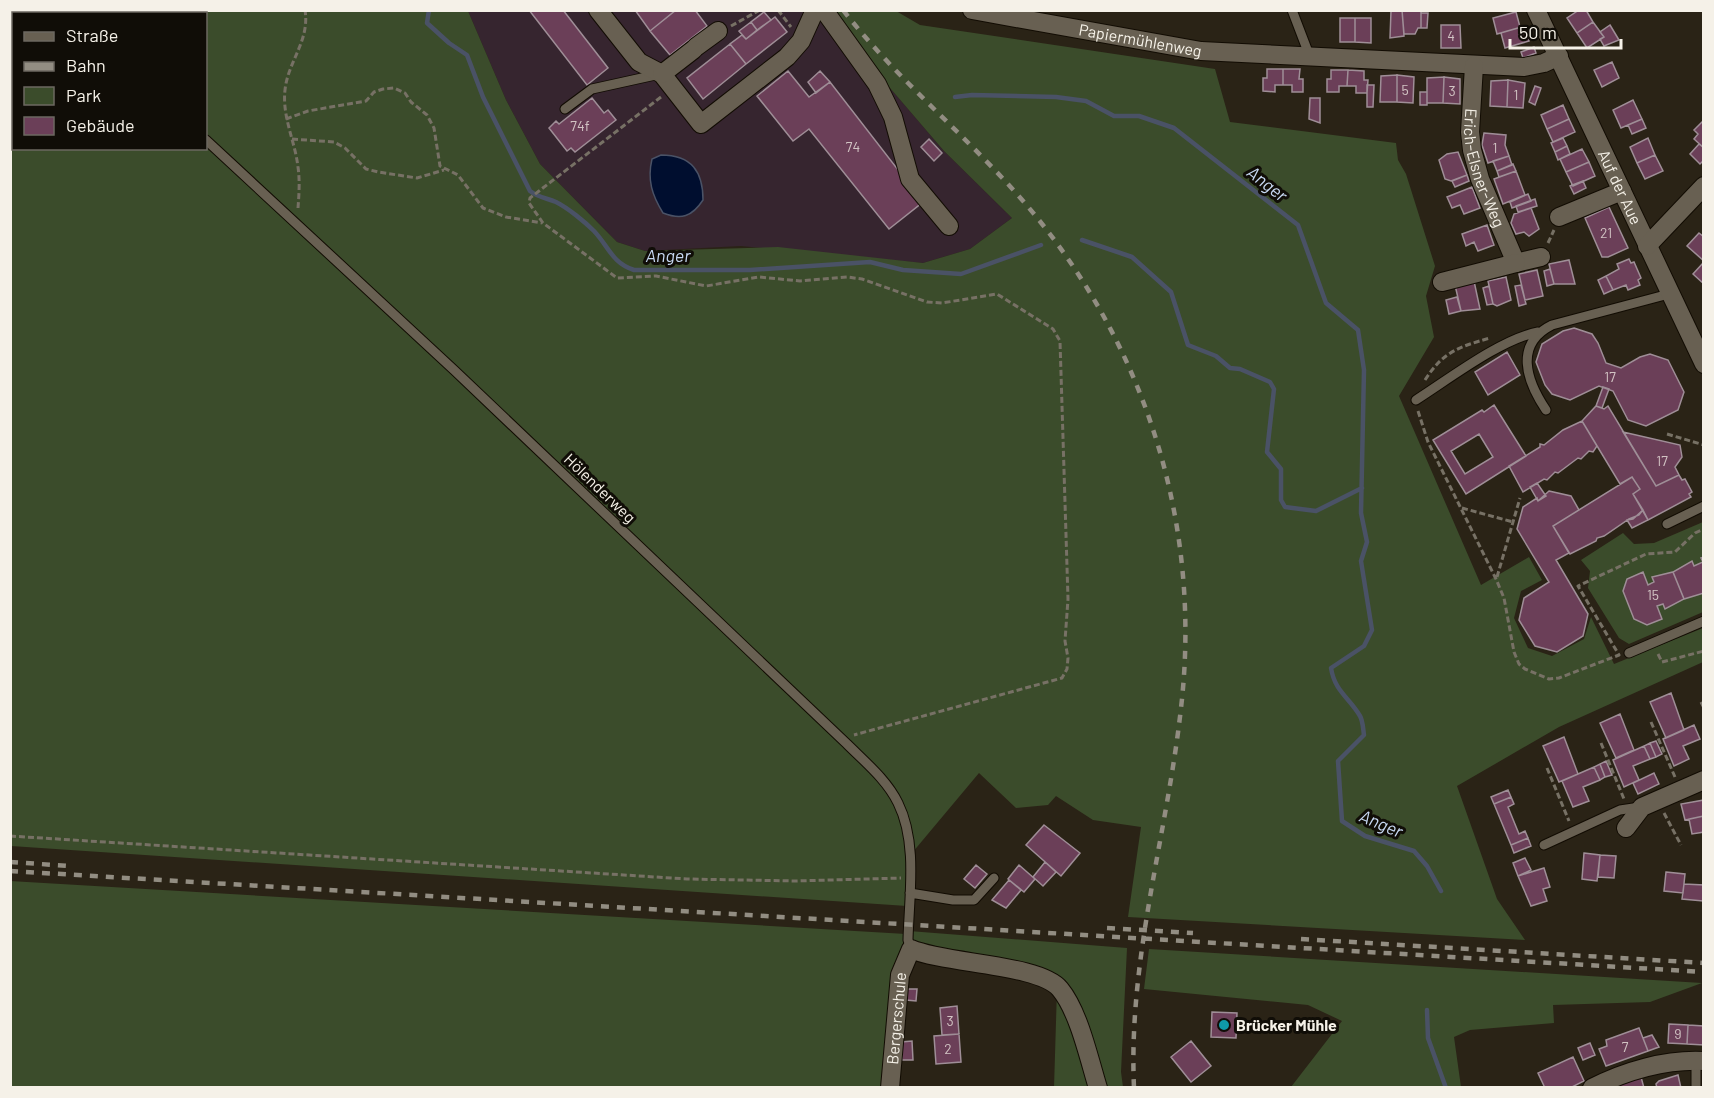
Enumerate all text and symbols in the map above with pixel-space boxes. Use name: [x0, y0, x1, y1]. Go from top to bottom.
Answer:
legend: [12, 12, 207, 150]
scale bar: [1510, 12, 1621, 50]
street label: Papiermühlenweg: [1077, 19, 1203, 60]
text: 50 m: [1519, 21, 1557, 43]
text: Straße: [66, 24, 118, 46]
house number: 4: [1447, 27, 1455, 44]
text: Bahn: [66, 54, 106, 76]
house number: 5: [1401, 81, 1409, 98]
house number: 3: [1448, 82, 1456, 99]
text: Park: [66, 84, 101, 106]
house number: 1: [1514, 86, 1518, 103]
street label: Erich-Elsner-Weg: [1461, 108, 1509, 230]
text: Gebäude: [66, 114, 135, 136]
house number: 74f: [570, 117, 590, 134]
house number: 74: [846, 138, 860, 155]
house number: 1: [1493, 139, 1497, 156]
street label: Auf der Aue: [1595, 146, 1646, 227]
water label: Anger: [1243, 161, 1293, 206]
house number: 21: [1600, 224, 1612, 241]
water label: Anger: [645, 244, 691, 266]
house number: 17: [1604, 368, 1616, 385]
street label: Hölenderweg: [561, 449, 640, 526]
house number: 17: [1656, 452, 1668, 469]
house number: 15: [1647, 586, 1659, 603]
water label: Anger: [1356, 804, 1407, 842]
street label: Bergerschule: [882, 971, 909, 1065]
house number: 3: [946, 1012, 954, 1029]
place label: Brücker Mühle: [1236, 1015, 1337, 1034]
marker: Brücker Mühle: [1217, 1018, 1231, 1032]
house number: 9: [1674, 1025, 1682, 1042]
house number: 7: [1622, 1038, 1629, 1055]
house number: 2: [944, 1040, 952, 1057]

